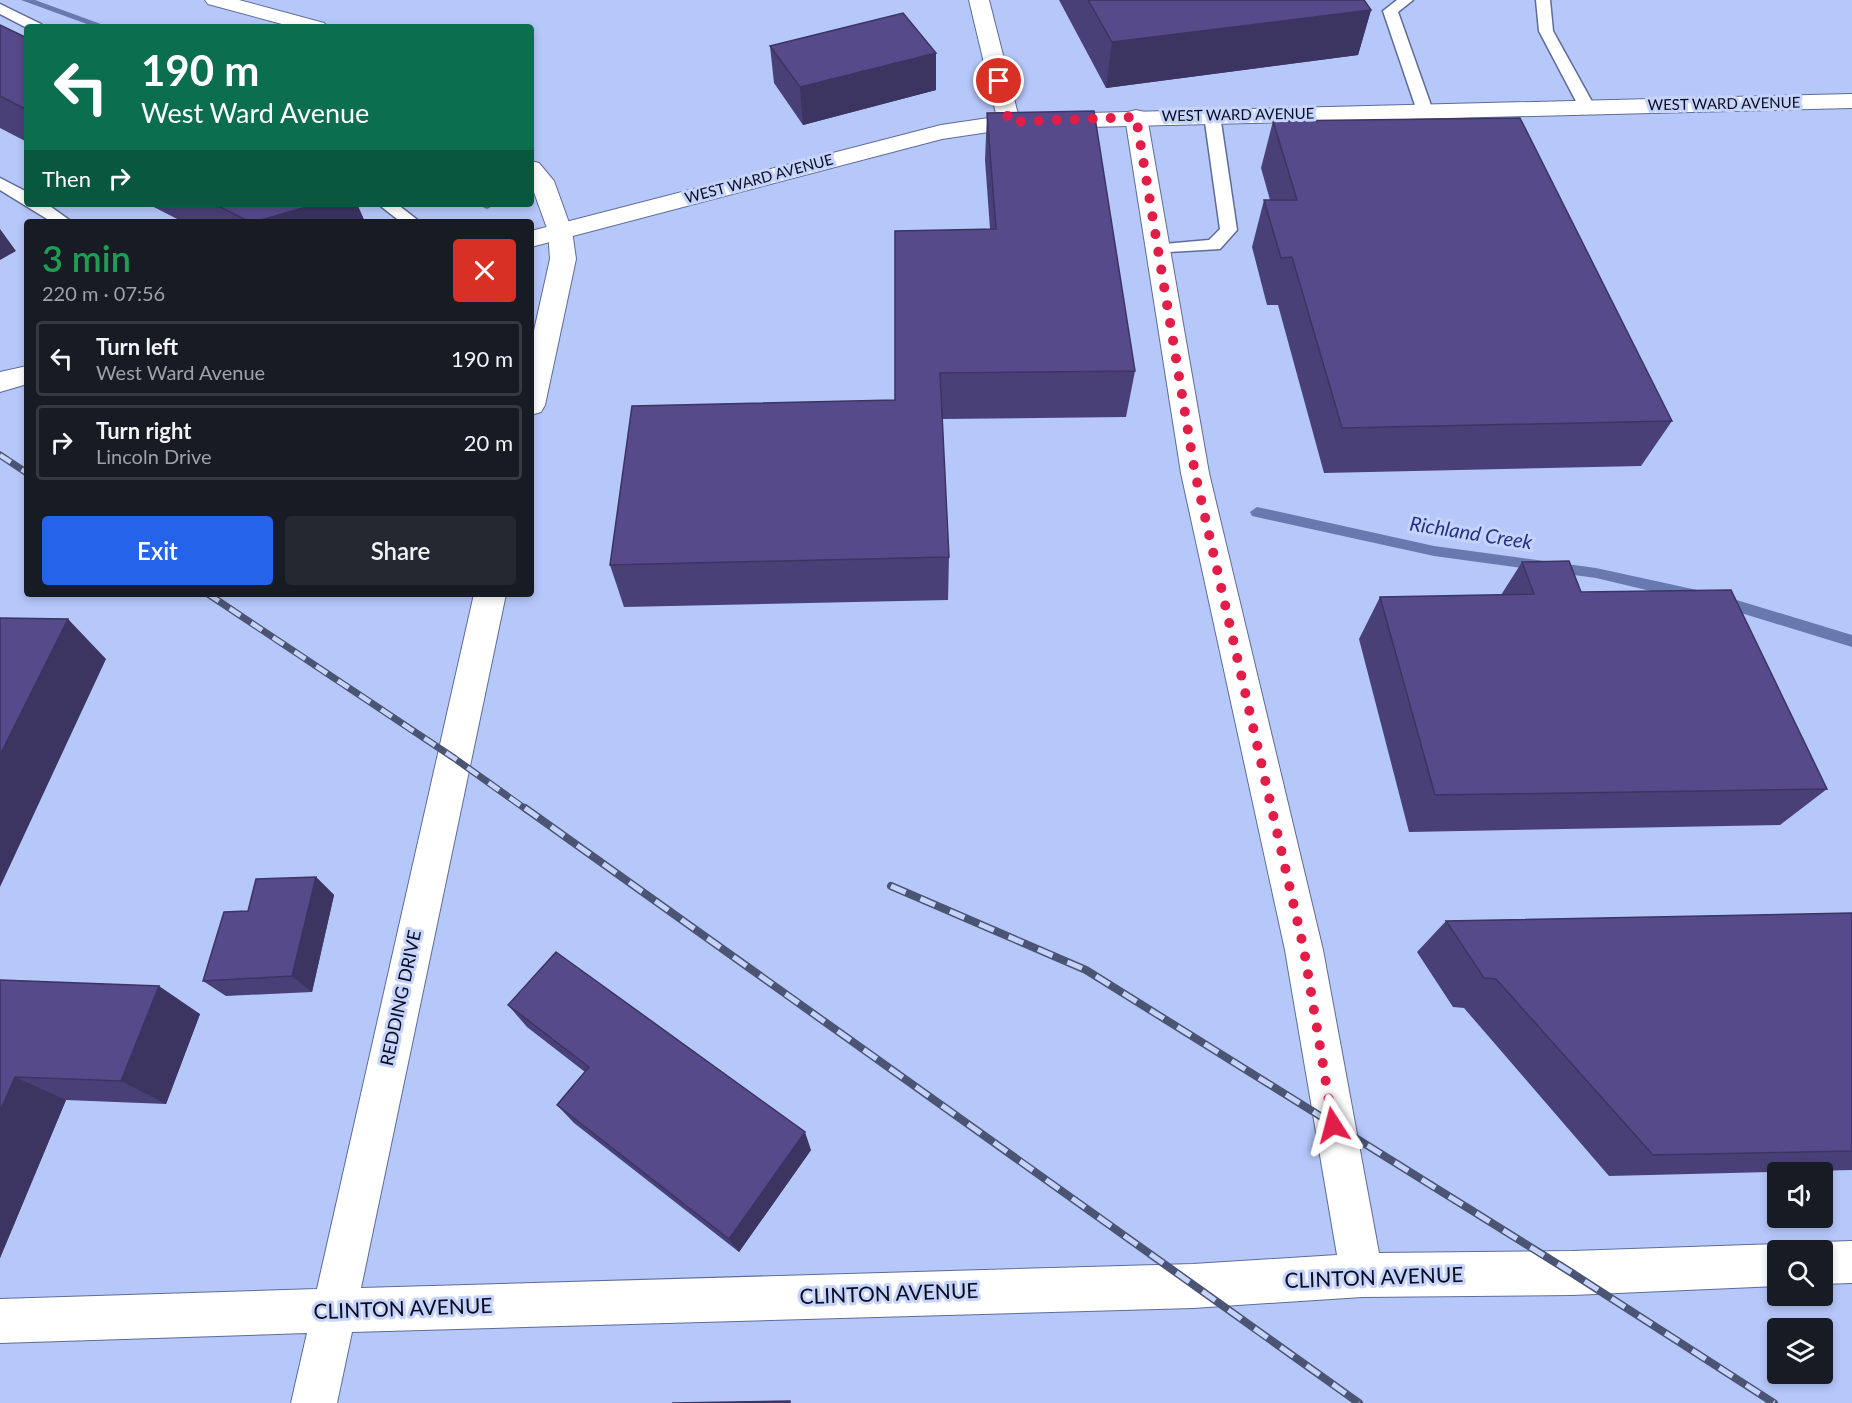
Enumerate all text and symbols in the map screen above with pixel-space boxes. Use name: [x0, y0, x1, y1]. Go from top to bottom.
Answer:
text: 190 m: [141, 45, 259, 95]
icon: left: [42, 48, 120, 126]
pin: [973, 55, 1024, 106]
icon: arrive: [982, 64, 1015, 97]
street label: WEST WARD AVENUE: [1647, 93, 1801, 113]
text: West Ward Avenue: [141, 96, 369, 129]
street label: WEST WARD AVENUE: [1161, 104, 1315, 124]
street label: WEST WARD AVENUE: [683, 150, 835, 207]
icon: right: [103, 162, 136, 195]
text: Then: [42, 165, 91, 192]
text: 3 min: [42, 236, 131, 280]
button: close: [453, 239, 516, 302]
text: 220 m · 07:56: [42, 281, 165, 305]
text: Turn left: [96, 333, 178, 360]
icon: left: [45, 342, 78, 375]
text: 190 m: [451, 345, 513, 372]
text: West Ward Avenue: [96, 360, 265, 384]
text: Turn right: [96, 417, 191, 444]
icon: right: [45, 426, 78, 459]
text: 20 m: [464, 429, 513, 456]
text: Lincoln Drive: [96, 444, 212, 468]
water label: Richland Creek: [1408, 510, 1535, 554]
button: Exit: [42, 516, 273, 585]
button: Share: [285, 516, 516, 585]
street label: REDDING DRIVE: [375, 928, 425, 1068]
position arrow: [1301, 1093, 1365, 1157]
map controls: [1767, 1162, 1833, 1384]
button: sound: [1767, 1162, 1833, 1228]
button: search: [1767, 1240, 1833, 1306]
street label: CLINTON AVENUE: [1284, 1261, 1464, 1292]
street label: CLINTON AVENUE: [799, 1277, 979, 1308]
street label: CLINTON AVENUE: [313, 1292, 493, 1323]
button: layers: [1767, 1318, 1833, 1384]

